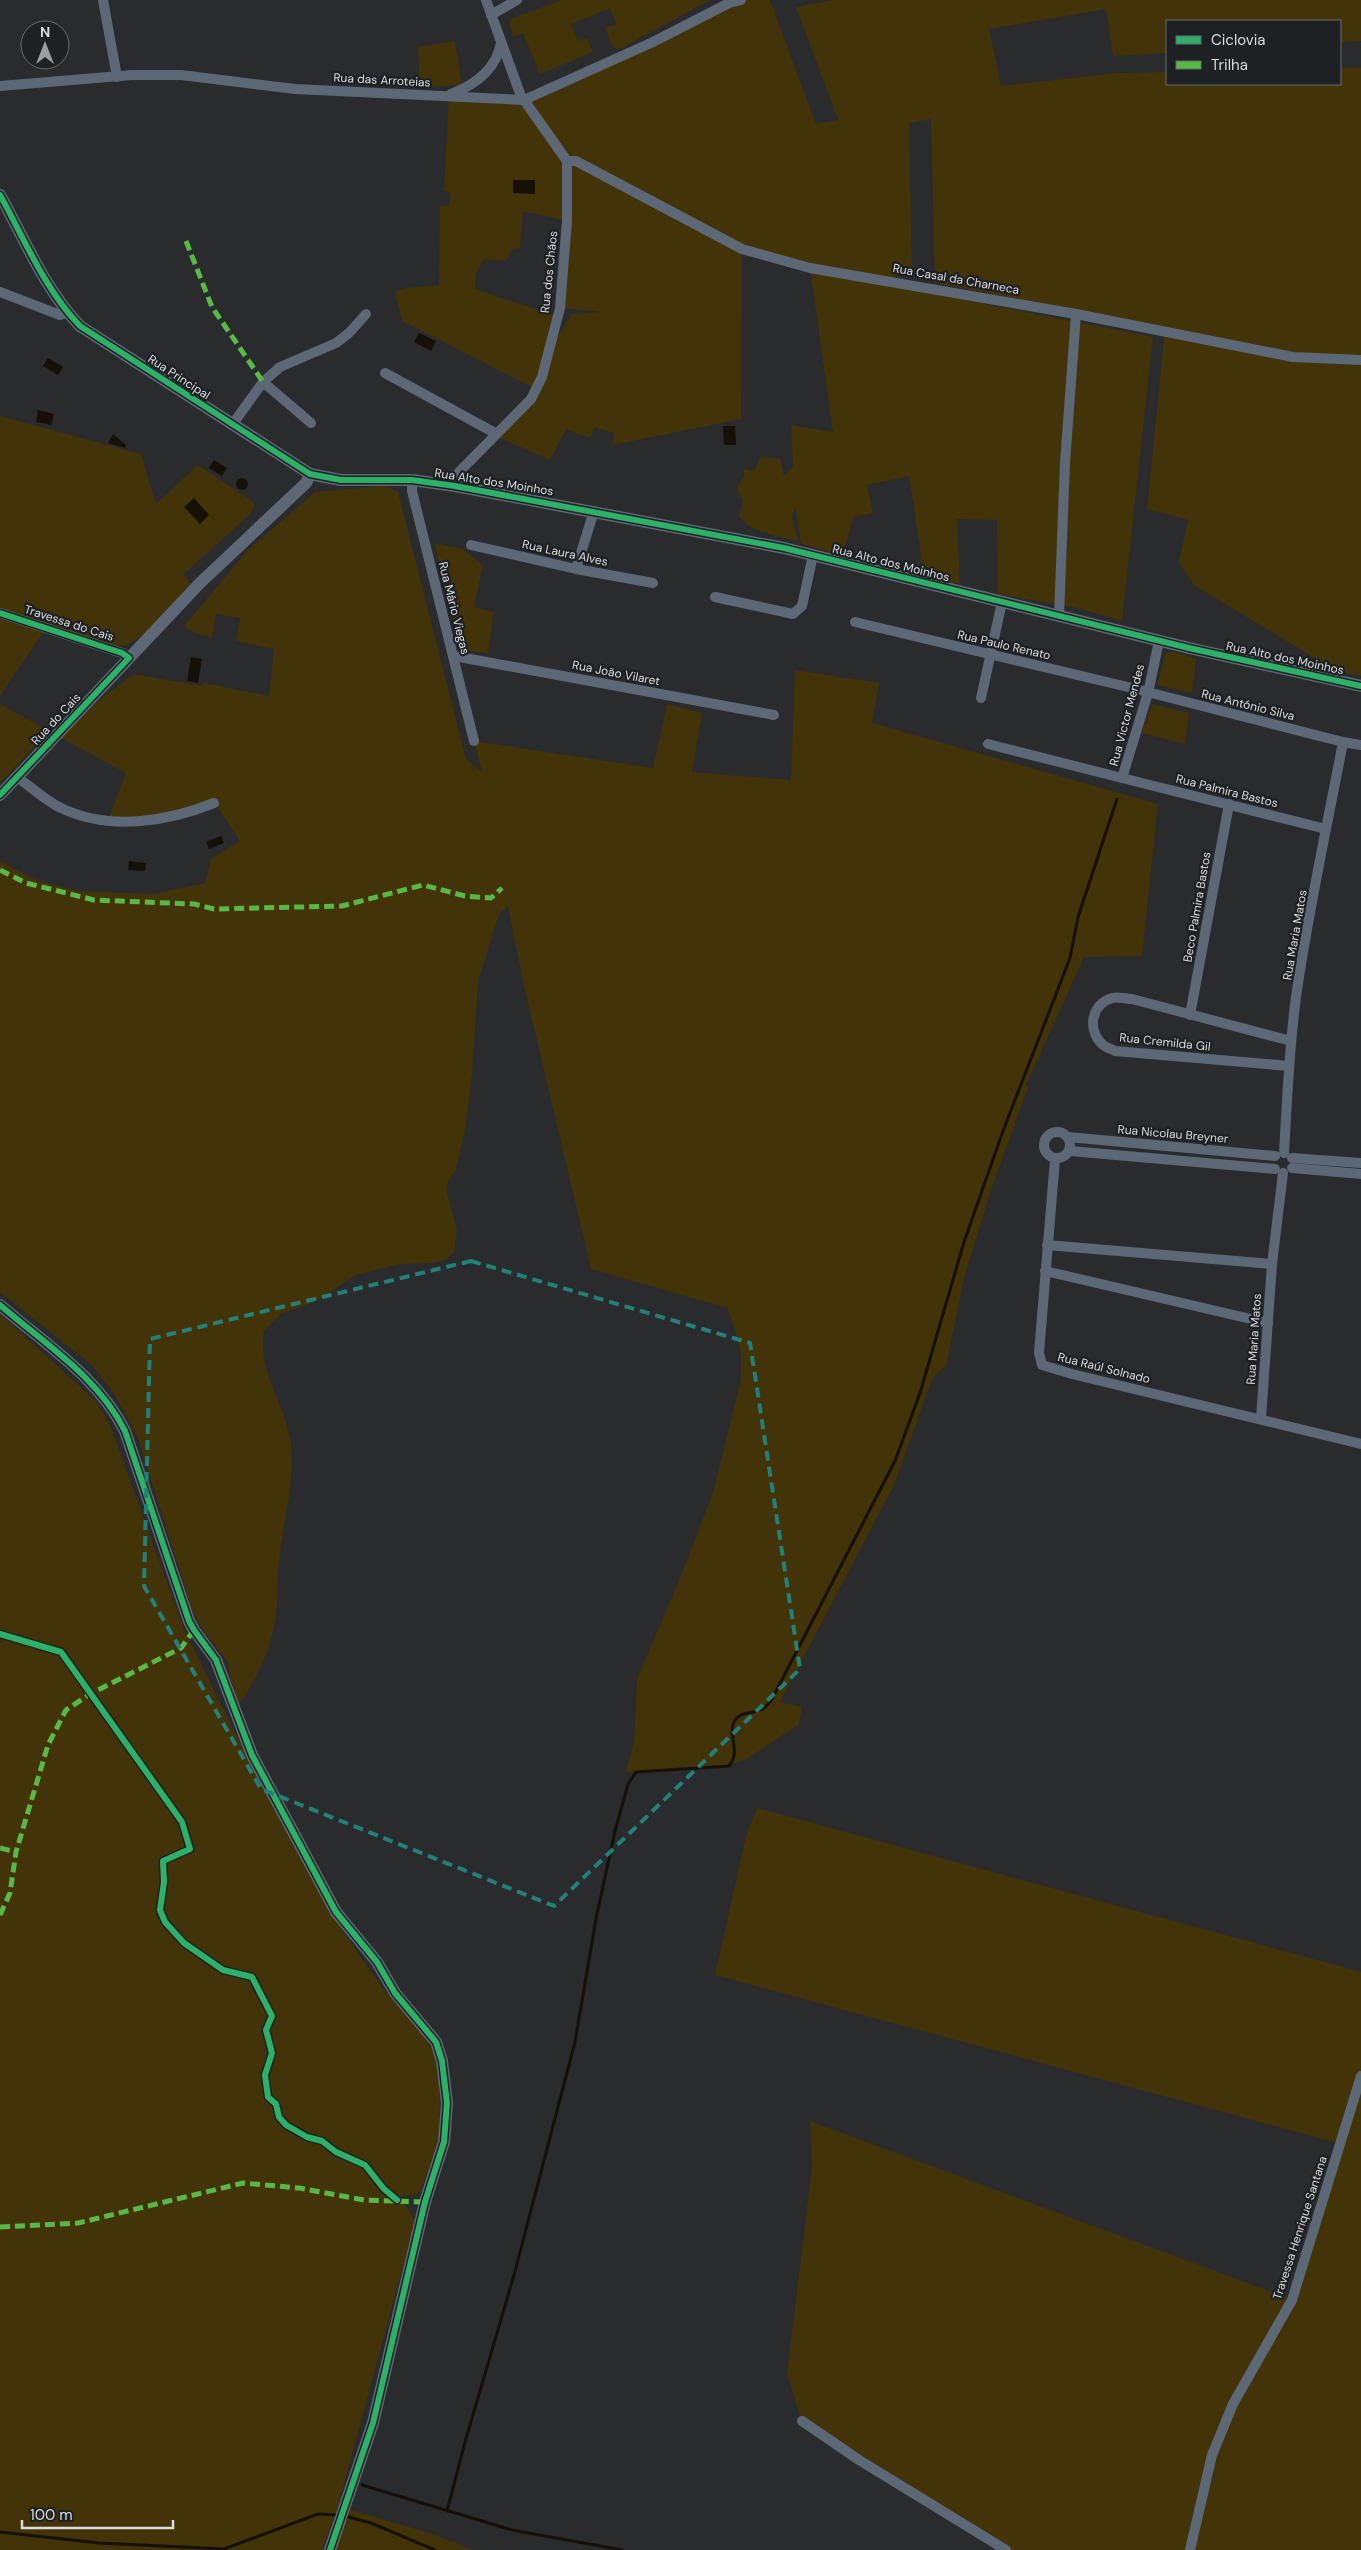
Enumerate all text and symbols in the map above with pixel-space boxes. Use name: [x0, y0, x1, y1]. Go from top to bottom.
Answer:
north arrow: [20, 20, 70, 70]
legend: [1166, 20, 1341, 85]
text: N: [40, 23, 50, 41]
text: Ciclovia: [1211, 30, 1265, 50]
text: Trilha: [1211, 55, 1248, 75]
street label: Rua das Arroteias: [333, 69, 431, 91]
street label: Rua dos Chãos: [537, 230, 561, 314]
street label: Rua Casal da Charneca: [892, 260, 1020, 298]
street label: Rua Principal: [145, 351, 213, 403]
street label: Rua Alto dos Moinhos: [433, 465, 555, 499]
street label: Rua Laura Alves: [521, 536, 609, 570]
street label: Rua Alto dos Moinhos: [831, 541, 951, 585]
street label: Rua Mário Viegas: [435, 560, 473, 656]
street label: Travessa do Cais: [22, 601, 116, 645]
street label: Rua Paulo Renato: [956, 626, 1052, 664]
street label: Rua Alto dos Moinhos: [1225, 638, 1345, 678]
street label: Rua João Vilaret: [571, 657, 662, 689]
street label: Rua Victor Mendes: [1106, 662, 1148, 768]
street label: Rua António Silva: [1200, 686, 1296, 724]
street label: Rua do Cais: [28, 690, 84, 748]
street label: Rua Palmira Bastos: [1174, 771, 1280, 811]
street label: Beco Palmira Bastos: [1179, 850, 1215, 964]
street label: Rua Maria Matos: [1279, 889, 1311, 981]
street label: Rua Cremilda Gil: [1119, 1029, 1211, 1055]
street label: Rua Nicolau Breyner: [1117, 1121, 1230, 1147]
street label: Rua Maria Matos: [1243, 1293, 1265, 1385]
street label: Rua Raúl Solnado: [1056, 1349, 1152, 1387]
street label: Travessa Henrique Santana: [1269, 2154, 1331, 2302]
scale bar: [22, 2498, 174, 2530]
text: 100 m: [30, 2505, 73, 2525]

